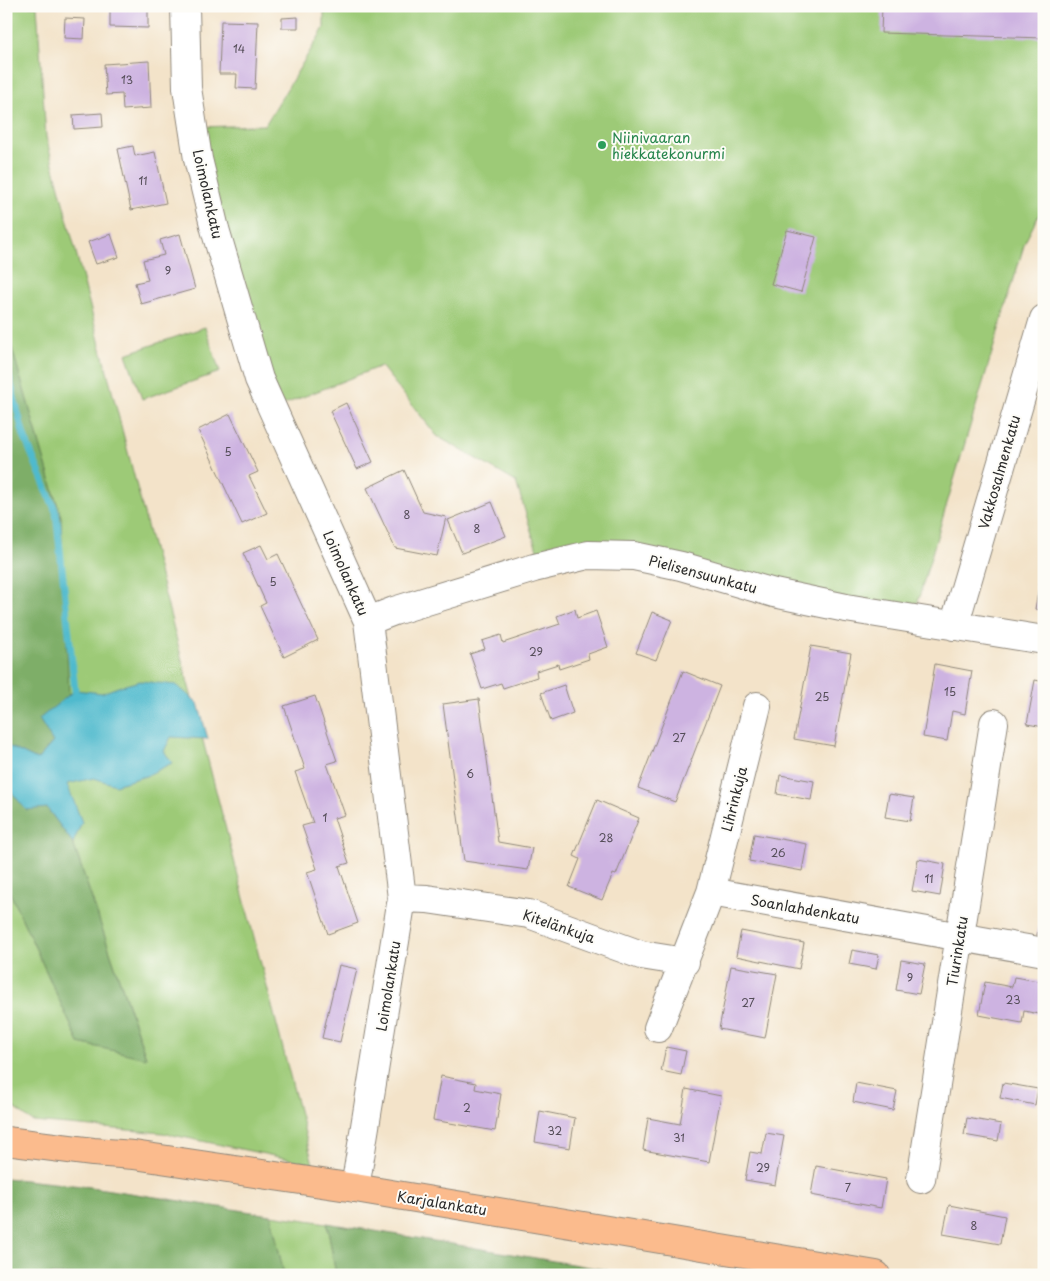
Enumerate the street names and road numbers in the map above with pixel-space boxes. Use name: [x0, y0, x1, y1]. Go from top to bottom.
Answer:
street label: Loimolankatu: [188, 147, 228, 241]
street label: Vakkosalmenkatu: [973, 412, 1025, 532]
street label: Loimolankatu: [318, 527, 374, 619]
street label: Pielisensuunkatu: [646, 549, 760, 599]
street label: Lihrinkuja: [716, 764, 752, 834]
street label: Soanlahdenkatu: [749, 889, 861, 929]
street label: Kitelänkuja: [520, 904, 598, 948]
street label: Tiurinkatu: [941, 914, 973, 988]
street label: Loimolankatu: [370, 939, 406, 1033]
street label: Karjalankatu: [396, 1186, 488, 1220]

